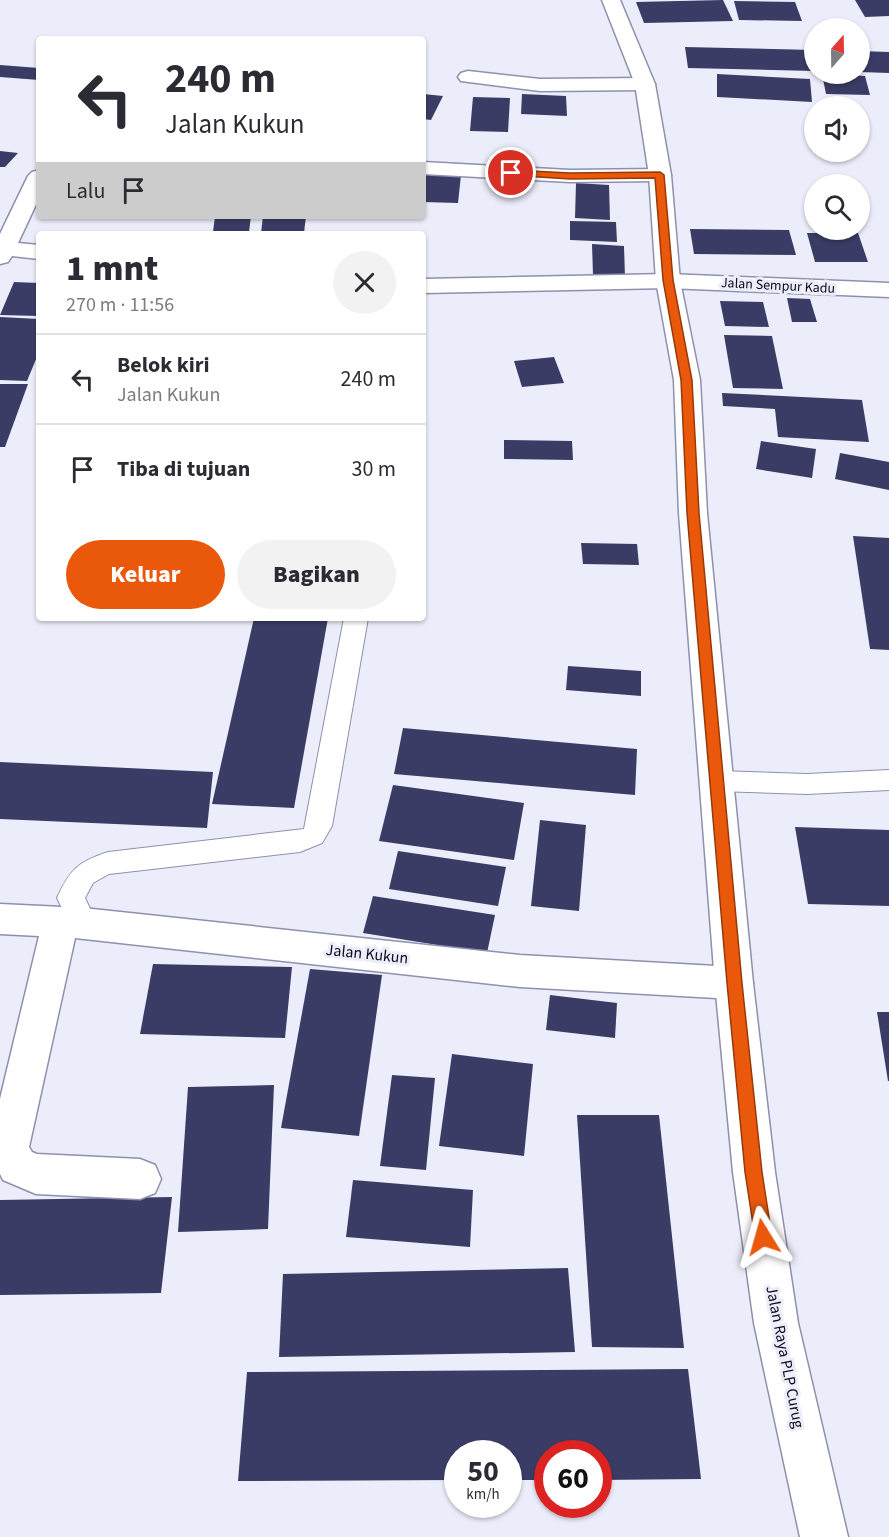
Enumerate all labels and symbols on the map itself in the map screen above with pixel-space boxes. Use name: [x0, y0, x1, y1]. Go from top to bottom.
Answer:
north arrow: [804, 18, 870, 84]
pin: [485, 147, 536, 198]
street label: Jalan Sempur Kadu: [720, 273, 836, 299]
street label: Jalan Kukun: [325, 939, 409, 969]
position arrow: [731, 1205, 795, 1269]
street label: Jalan Raya PLP Curug: [760, 1284, 810, 1430]
speed limit sign: 60: [534, 1440, 612, 1518]

